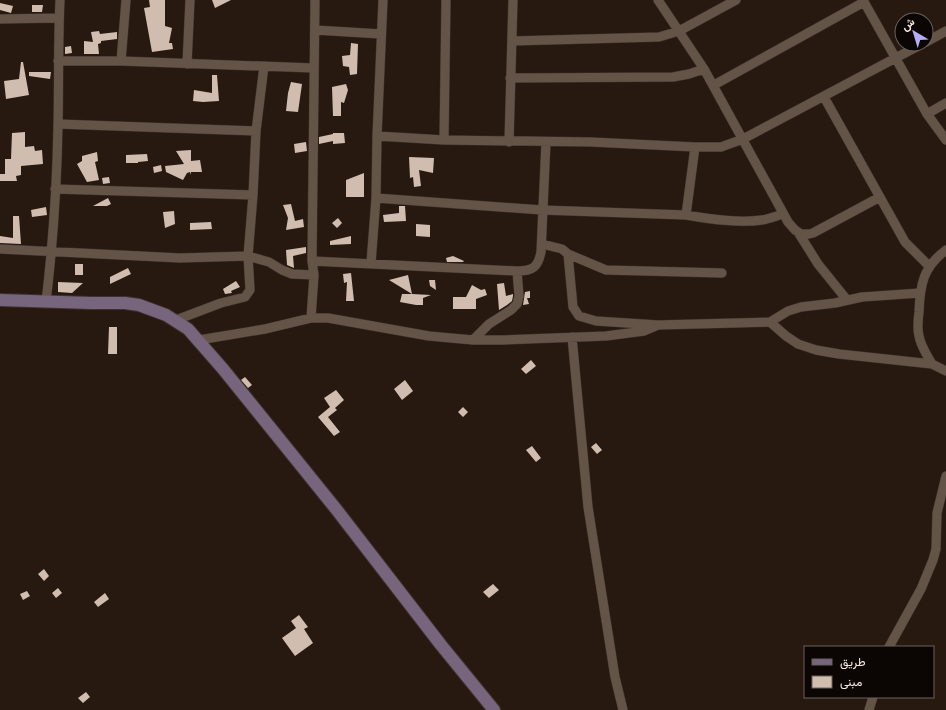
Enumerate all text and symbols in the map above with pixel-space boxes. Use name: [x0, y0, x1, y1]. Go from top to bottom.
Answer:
north arrow: [894, 12, 934, 52]
text: ش: [899, 15, 917, 34]
legend: [804, 646, 934, 698]
text: طريق: [840, 655, 866, 670]
text: مبنى: [840, 675, 862, 690]

